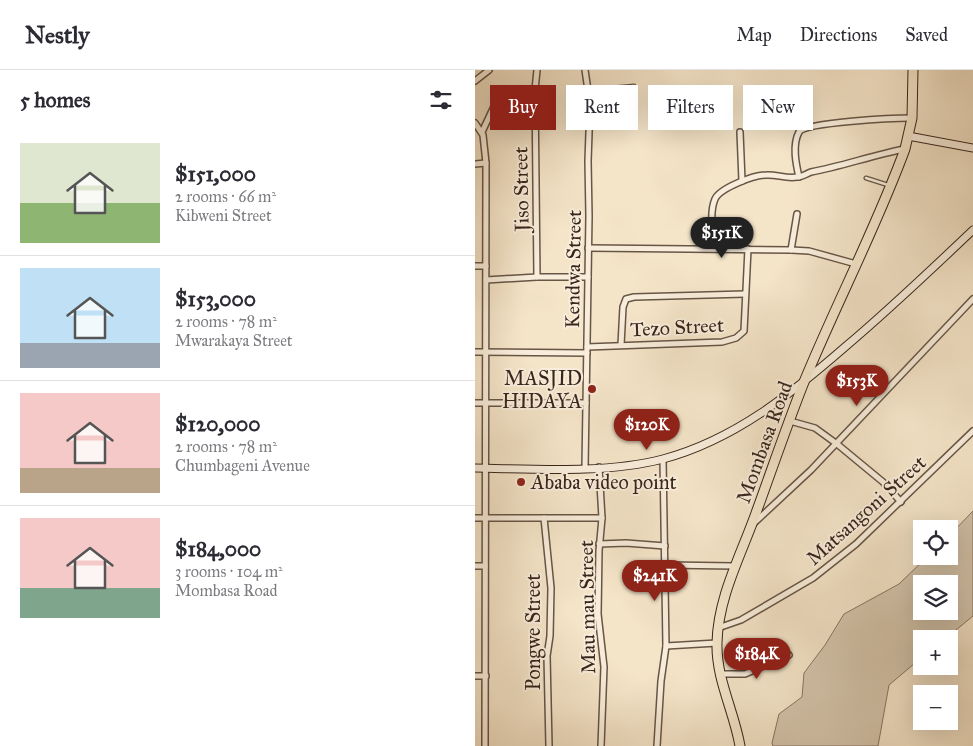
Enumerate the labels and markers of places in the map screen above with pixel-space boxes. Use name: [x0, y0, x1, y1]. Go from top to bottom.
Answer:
pin: $151K: [687, 216, 757, 259]
pin: $153K: [822, 364, 892, 407]
place label: MASJID HIDAYA: [502, 366, 583, 413]
marker: MASJID HIDAYA: [586, 383, 598, 395]
pin: $120K: [612, 408, 682, 451]
place label: Ababa video point: [530, 470, 677, 494]
marker: Ababa video point: [515, 476, 527, 488]
pin: $241K: [620, 560, 690, 602]
pin: $184K: [722, 638, 792, 680]

